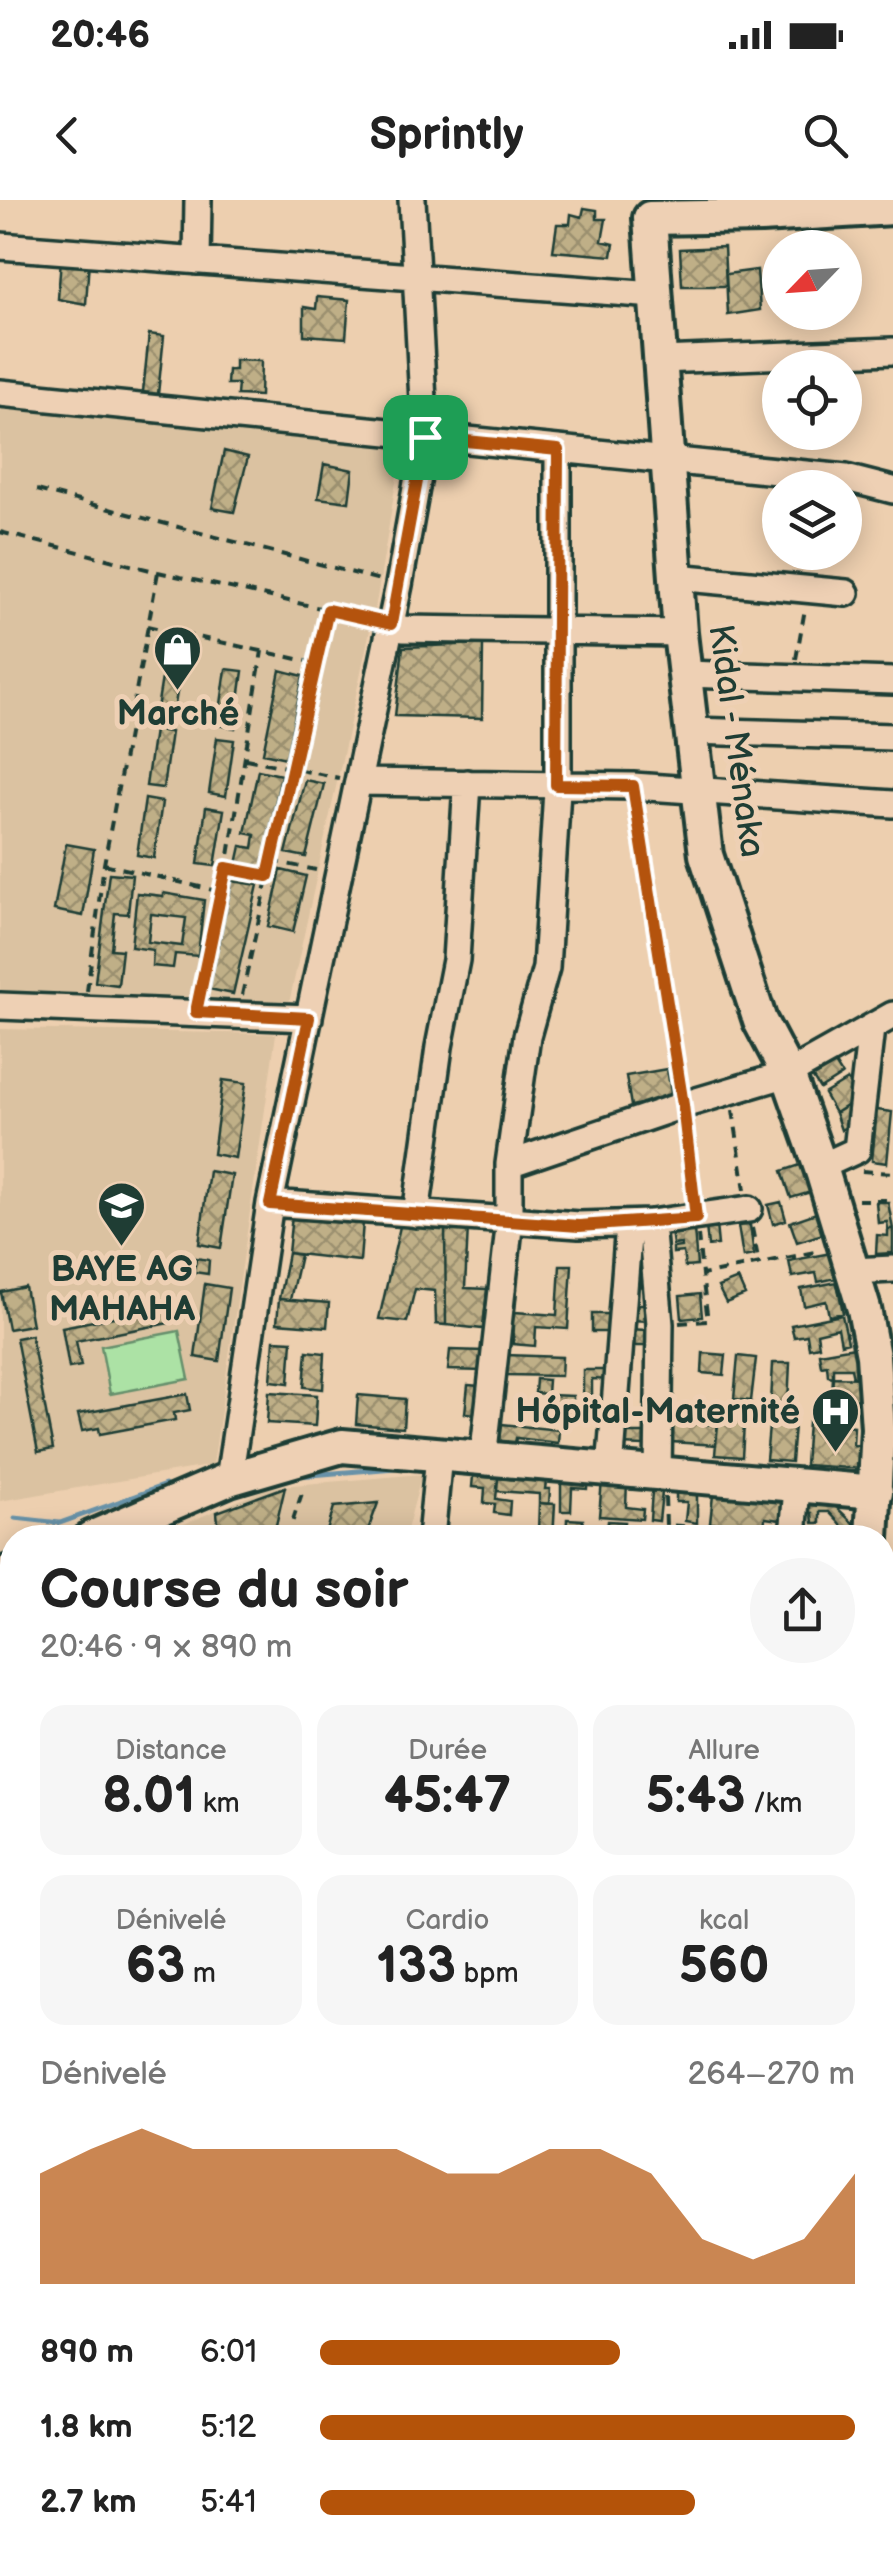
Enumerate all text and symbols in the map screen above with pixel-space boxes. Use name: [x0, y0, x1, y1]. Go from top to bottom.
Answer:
text: 20:46: [50, 13, 150, 58]
icon: back: [40, 108, 95, 163]
text: Sprintly: [369, 108, 524, 163]
icon: search: [798, 108, 853, 163]
north arrow: [762, 230, 862, 330]
map controls: [762, 230, 862, 570]
button: locate: [762, 350, 862, 450]
pin: [383, 395, 468, 480]
icon: arrive: [398, 410, 453, 465]
button: layers: [762, 470, 862, 570]
street label: Kidal - Ménaka: [698, 622, 774, 860]
shop icon: Marché: [152, 624, 204, 692]
place label: Marché: [117, 693, 239, 736]
school or university icon: BAYE AG MAHAHA: [96, 1180, 148, 1248]
place label: BAYE AG MAHAHA: [49, 1249, 196, 1332]
hospital icon: Hópital-Maternité: [809, 1386, 861, 1454]
place label: Hópital-Maternité: [516, 1391, 800, 1434]
text: Course du soir: [40, 1557, 408, 1624]
button: share: [750, 1558, 855, 1663]
text: 20:46 · 9 × 890 m: [40, 1628, 292, 1667]
text: Distance: [115, 1734, 227, 1767]
text: Durée: [408, 1734, 487, 1767]
text: Allure: [688, 1734, 760, 1767]
text: 8.01: [102, 1767, 195, 1827]
text: 45:47: [384, 1767, 511, 1827]
text: 5:43: [646, 1767, 745, 1827]
text: km: [195, 1787, 240, 1820]
text: /km: [745, 1787, 802, 1820]
text: Dénivelé: [115, 1904, 226, 1937]
text: Cardio: [406, 1904, 489, 1937]
text: kcal: [699, 1904, 749, 1937]
text: 63: [126, 1937, 185, 1997]
text: 133: [376, 1937, 456, 1997]
text: 560: [679, 1937, 769, 1997]
text: m: [185, 1957, 216, 1990]
text: bpm: [456, 1957, 519, 1990]
text: Dénivelé: [40, 2055, 167, 2094]
text: 264–270 m: [687, 2055, 855, 2094]
text: 890 m: [40, 2333, 134, 2372]
text: 6:01: [200, 2333, 257, 2372]
text: 1.8 km: [40, 2408, 132, 2447]
text: 5:12: [200, 2408, 256, 2447]
text: 2.7 km: [40, 2483, 137, 2522]
text: 5:41: [200, 2483, 257, 2522]

